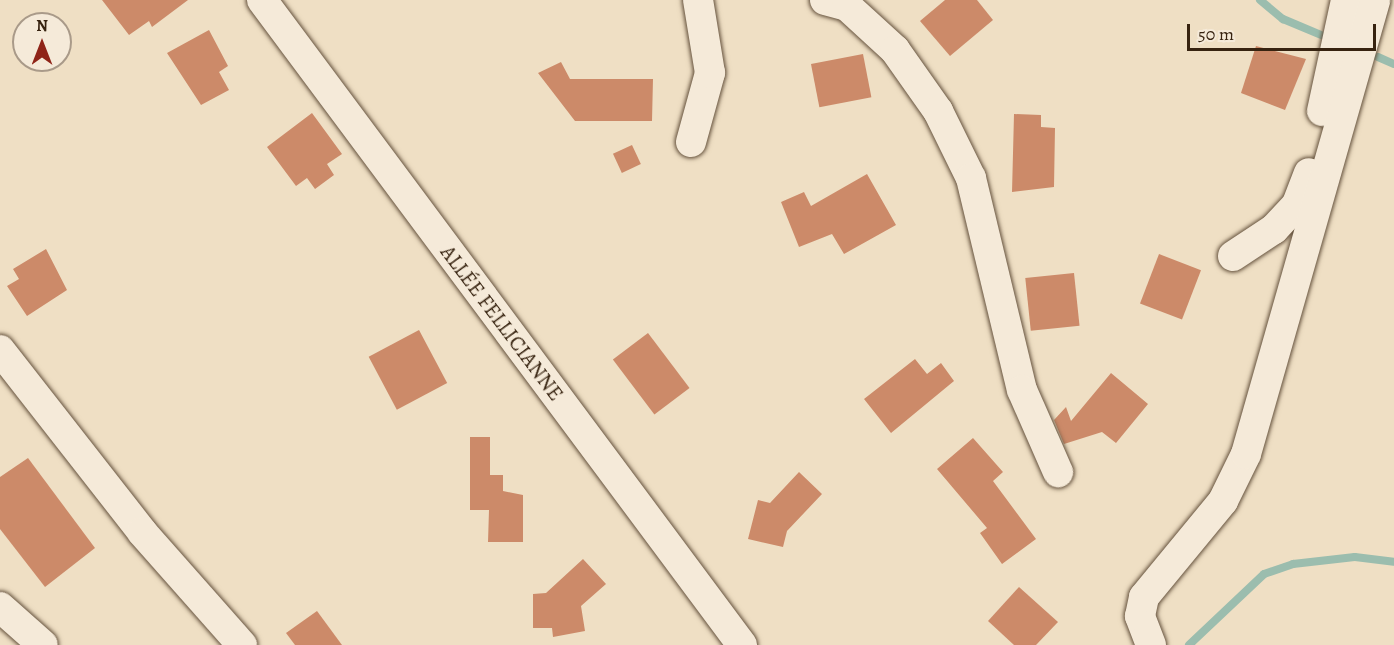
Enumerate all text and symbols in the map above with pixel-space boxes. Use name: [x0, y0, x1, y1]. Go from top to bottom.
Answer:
north arrow: [12, 12, 72, 72]
scale bar: [1190, 12, 1379, 50]
text: N: [36, 15, 48, 37]
text: 50 m: [1198, 22, 1234, 46]
street label: ALLÉE FELLICIANNE: [435, 240, 569, 406]

